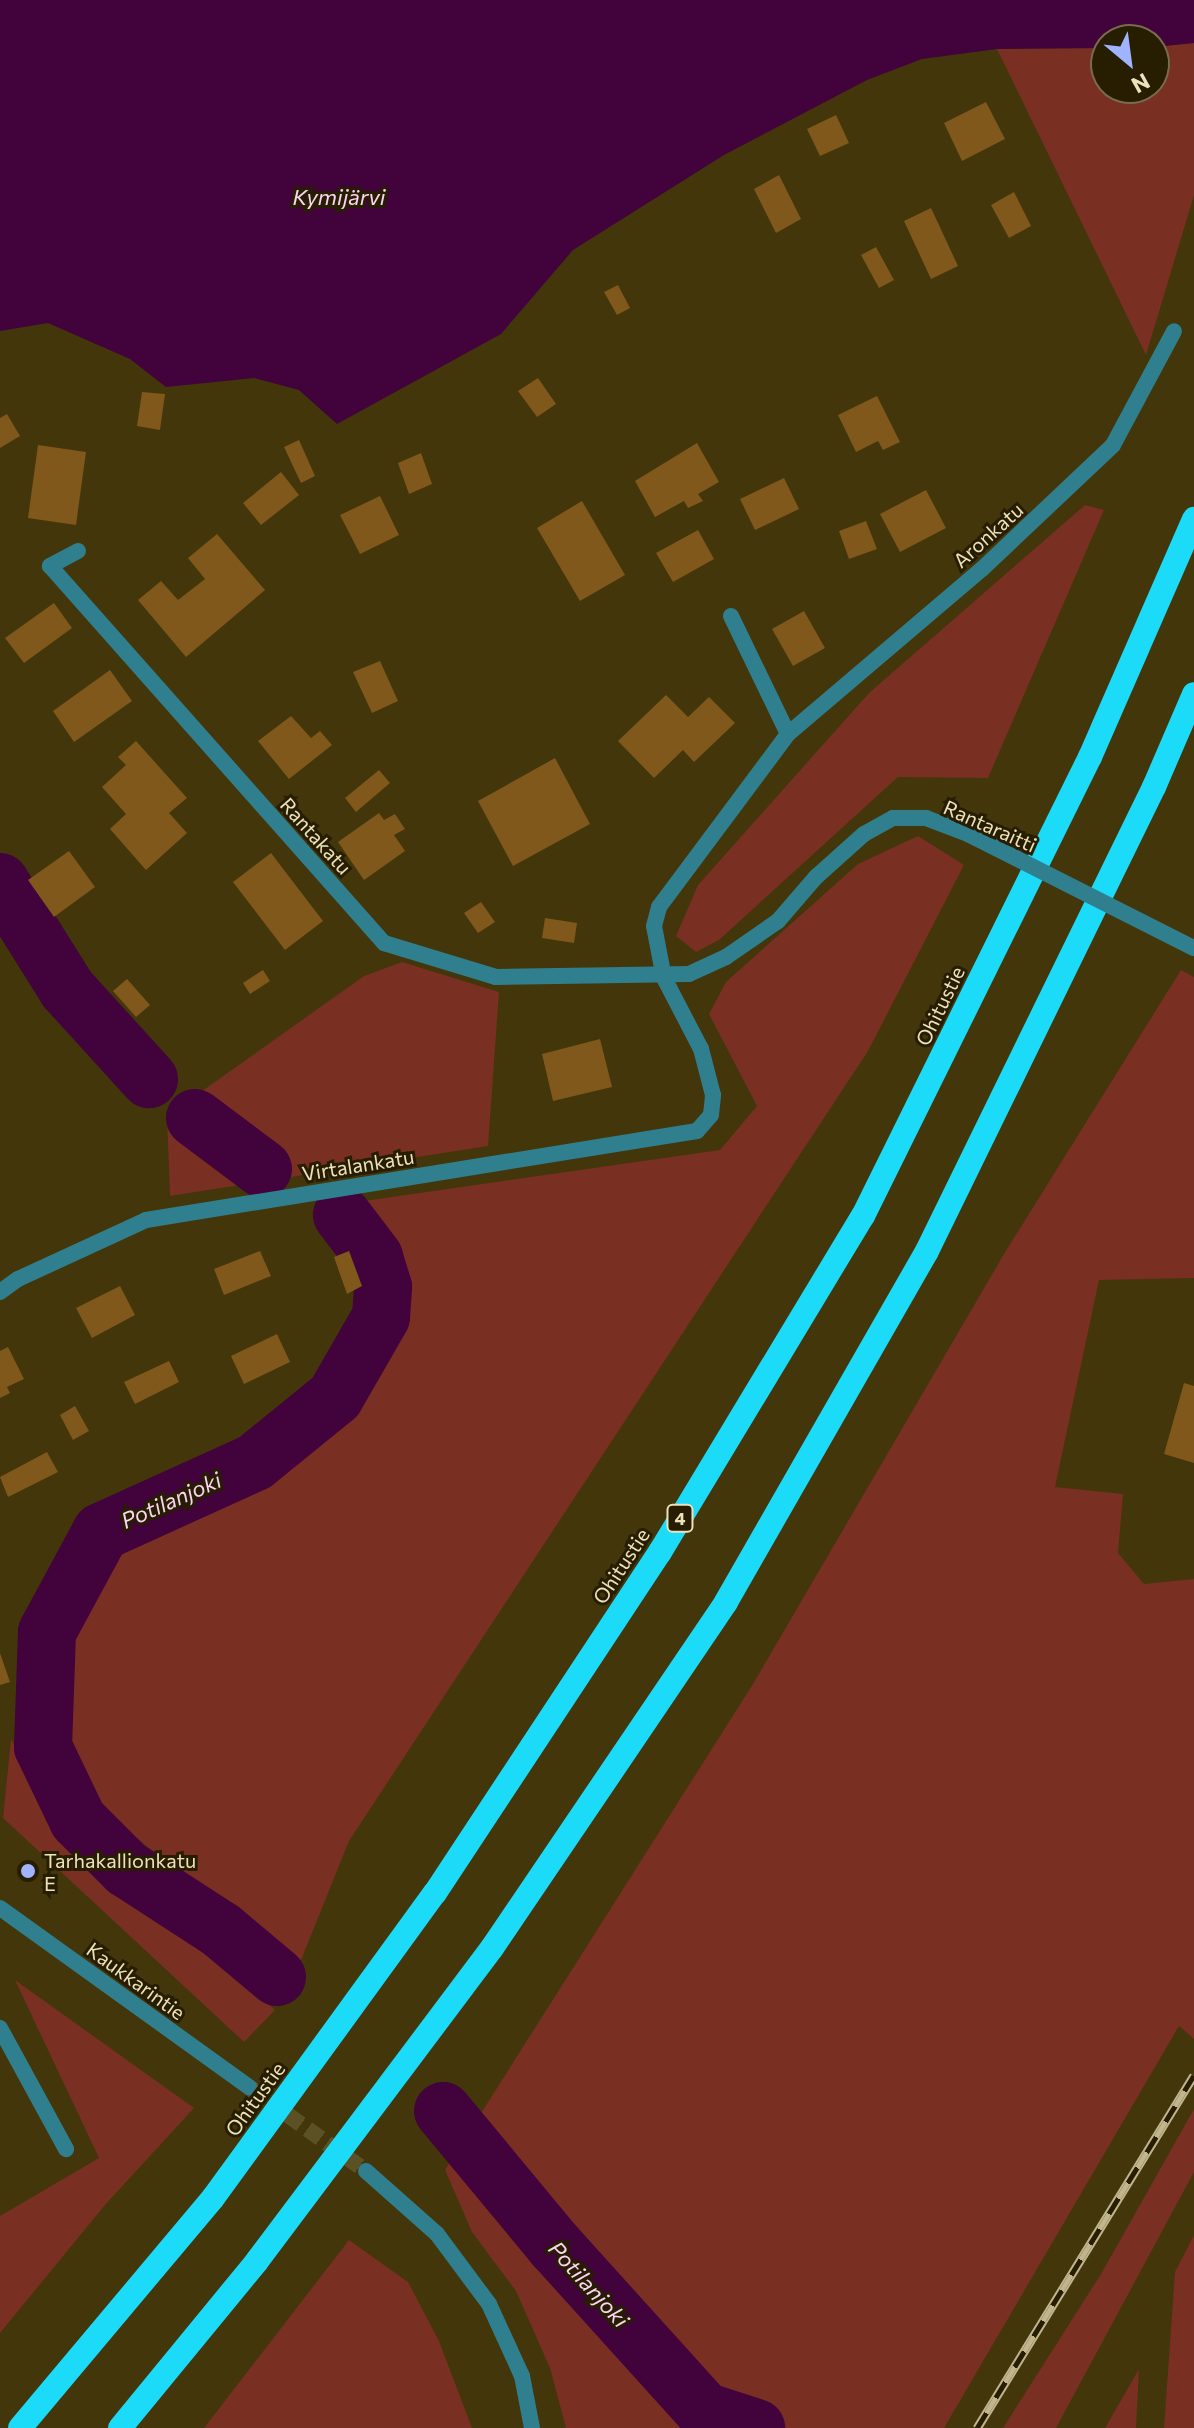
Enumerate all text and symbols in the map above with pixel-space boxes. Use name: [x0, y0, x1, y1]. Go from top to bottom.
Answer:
north arrow: [1090, 24, 1170, 104]
text: N: [1127, 68, 1155, 99]
water label: Kymijärvi: [293, 184, 385, 210]
street label: Aronkatu: [948, 497, 1028, 573]
street label: Rantakatu: [275, 793, 357, 879]
street label: Rantaraitti: [940, 795, 1040, 857]
street label: Ohitustie: [911, 962, 969, 1050]
street label: Virtalankatu: [300, 1144, 416, 1186]
water label: Potilanjoki: [117, 1466, 225, 1534]
road number: 4: [666, 1504, 694, 1532]
street label: Ohitustie: [588, 1524, 654, 1608]
place label: Tarhakallionkatu E: [44, 1848, 196, 1895]
marker: Tarhakallionkatu E: [19, 1862, 37, 1880]
street label: Kaukkarintie: [82, 1937, 190, 2025]
street label: Ohitustie: [220, 2057, 290, 2141]
water label: Potilanjoki: [543, 2235, 635, 2333]

